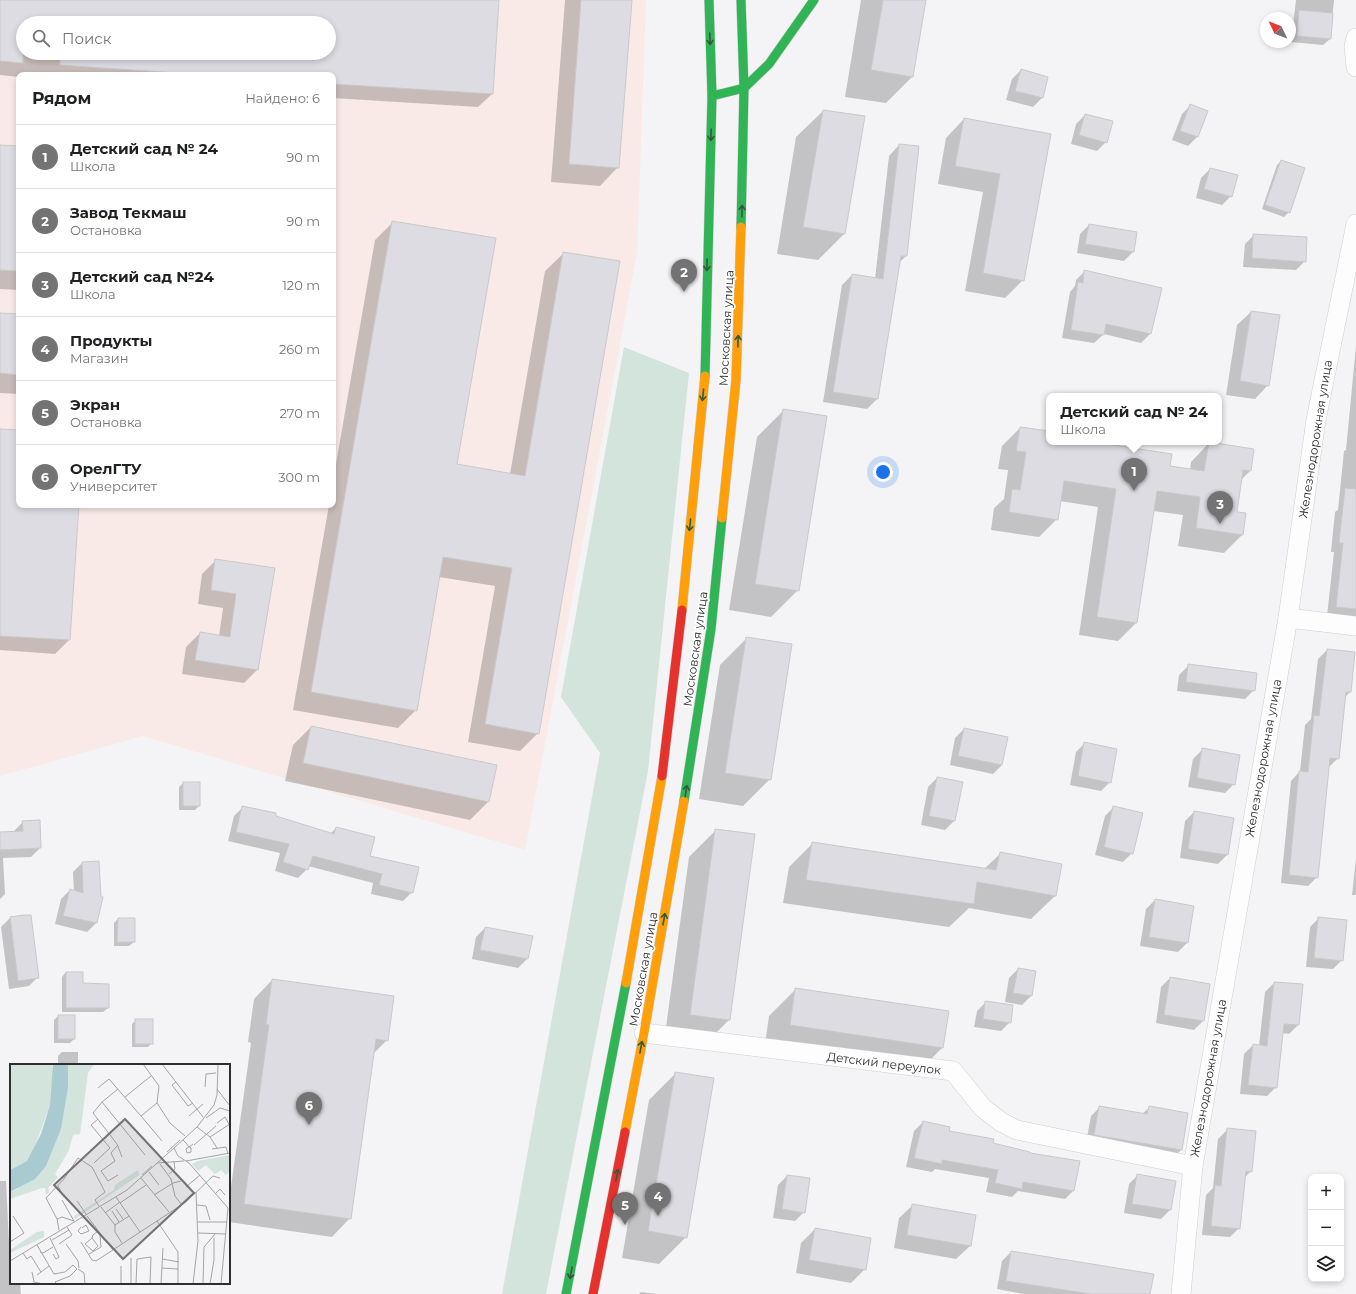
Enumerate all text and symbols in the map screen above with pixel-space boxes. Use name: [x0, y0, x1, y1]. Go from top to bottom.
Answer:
north arrow: [1260, 12, 1296, 48]
search box: [16, 16, 336, 60]
icon: search: [30, 27, 52, 49]
text: Поиск: [62, 29, 111, 48]
one-way arrow: [706, 32, 714, 45]
text: Рядом: [32, 88, 91, 108]
text: Найдено: 6: [245, 90, 320, 106]
one-way arrow: [707, 128, 715, 141]
text: Детский сад № 24: [70, 139, 218, 158]
text: 1: [42, 149, 48, 165]
text: 90 m: [286, 149, 320, 165]
text: Школа: [70, 158, 116, 174]
text: Завод Текмаш: [70, 203, 186, 222]
one-way arrow: [738, 205, 746, 218]
text: 2: [41, 213, 49, 229]
text: 90 m: [286, 213, 320, 229]
text: Остановка: [70, 222, 142, 238]
one-way arrow: [704, 258, 711, 271]
pin: 2: [671, 259, 697, 292]
text: Детский сад №24: [70, 267, 214, 286]
street label: Московская улица: [715, 270, 737, 386]
text: 3: [41, 277, 49, 293]
text: 120 m: [282, 277, 320, 293]
text: Школа: [70, 286, 116, 302]
text: Продукты: [70, 331, 152, 350]
one-way arrow: [734, 335, 741, 348]
text: 4: [41, 341, 49, 357]
text: 260 m: [279, 341, 320, 357]
text: Магазин: [70, 350, 129, 366]
street label: Железнодорожная улица: [1295, 359, 1335, 519]
one-way arrow: [699, 388, 707, 401]
popup: [1046, 393, 1222, 445]
text: Экран: [70, 395, 120, 414]
text: Детский сад № 24: [1060, 402, 1208, 421]
text: 5: [41, 405, 49, 421]
text: 270 m: [279, 405, 320, 421]
text: Остановка: [70, 414, 142, 430]
text: Школа: [1060, 421, 1106, 437]
pin: 1: [1121, 458, 1147, 491]
text: ОрелГТУ: [70, 459, 142, 478]
your location: [873, 462, 893, 482]
text: 6: [41, 469, 49, 485]
text: 300 m: [278, 469, 320, 485]
text: Университет: [70, 478, 157, 494]
pin: 3: [1207, 491, 1233, 524]
one-way arrow: [687, 518, 694, 531]
street label: Московская улица: [679, 590, 711, 708]
street label: Железнодорожная улица: [1242, 678, 1284, 838]
one-way arrow: [682, 785, 690, 798]
street label: Московская улица: [626, 911, 660, 1027]
one-way arrow: [660, 913, 668, 926]
street label: Железнодорожная улица: [1187, 998, 1229, 1158]
one-way arrow: [638, 1041, 646, 1054]
street label: Детский переулок: [826, 1049, 942, 1077]
inset map: [10, 1064, 230, 1284]
pin: 6: [296, 1092, 322, 1125]
one-way arrow: [613, 1169, 621, 1182]
map controls: [1308, 1174, 1344, 1282]
button: +: [1308, 1174, 1344, 1210]
pin: 4: [645, 1183, 671, 1216]
pin: 5: [612, 1192, 638, 1225]
button: −: [1308, 1210, 1344, 1246]
button: layers: [1308, 1246, 1344, 1282]
one-way arrow: [566, 1266, 574, 1279]

